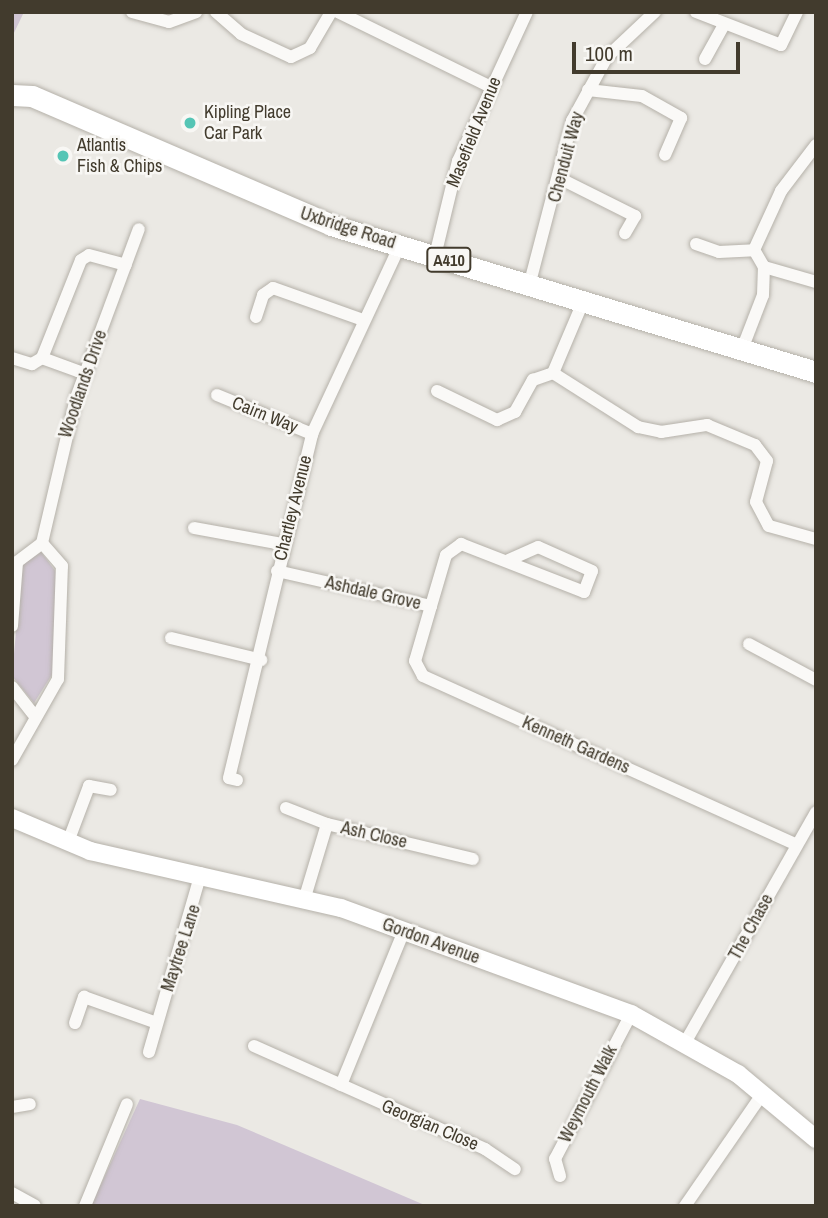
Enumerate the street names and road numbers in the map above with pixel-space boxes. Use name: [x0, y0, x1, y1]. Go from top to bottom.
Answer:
street label: Masefield Avenue: [442, 73, 506, 191]
street label: Chenduit Way: [544, 109, 588, 205]
street label: Uxbridge Road: [297, 202, 399, 254]
road number: A410: [426, 248, 472, 272]
street label: Woodlands Drive: [54, 327, 112, 441]
street label: Cairn Way: [229, 392, 301, 438]
street label: Chartley Avenue: [269, 453, 317, 563]
street label: Ashdale Grove: [323, 571, 423, 615]
street label: Kenneth Gardens: [519, 712, 633, 778]
street label: Ash Close: [339, 817, 409, 853]
street label: The Chase: [724, 890, 778, 964]
street label: Maytree Lane: [157, 902, 205, 994]
street label: Gordon Avenue: [379, 913, 483, 969]
street label: Weymouth Walk: [554, 1042, 622, 1146]
street label: Georgian Close: [378, 1095, 482, 1155]

